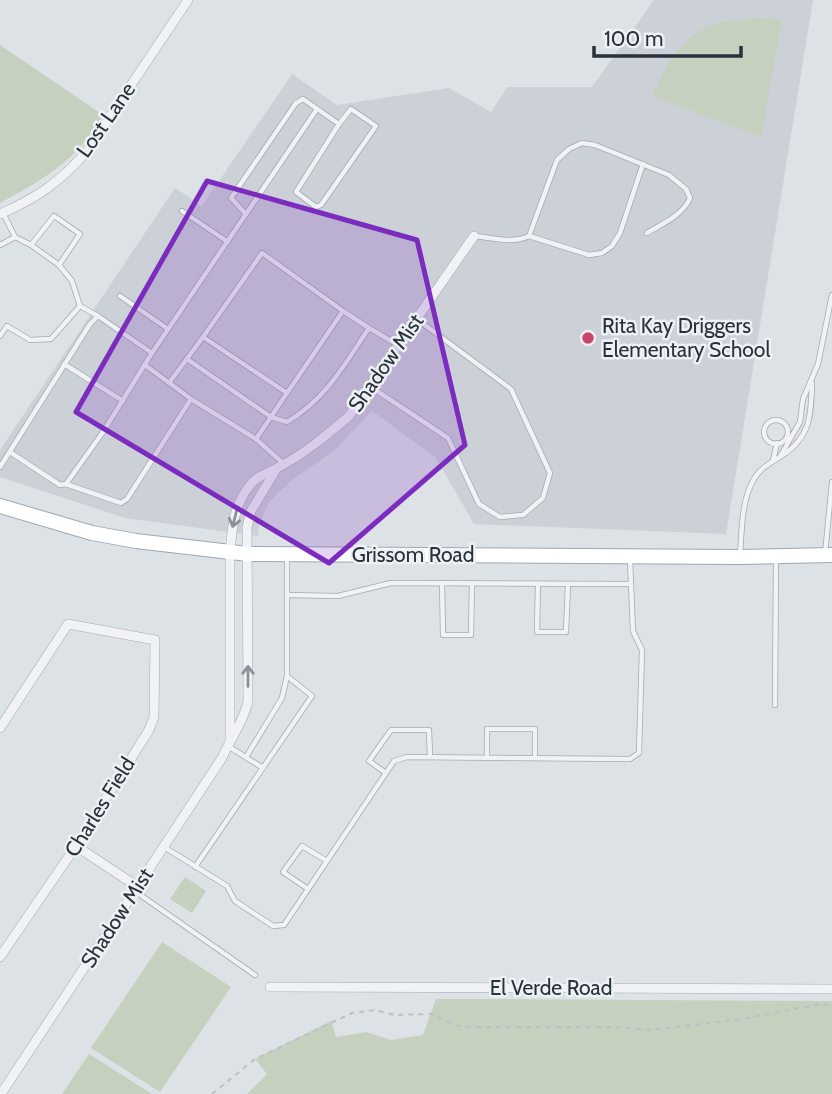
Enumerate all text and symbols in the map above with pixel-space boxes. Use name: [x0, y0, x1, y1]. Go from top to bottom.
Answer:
scale bar: [594, 14, 741, 58]
text: 100 m: [604, 26, 663, 51]
street label: Lost Lane: [71, 77, 140, 162]
street label: Shadow Mist: [343, 309, 428, 416]
place label: Rita Kay Driggers Elementary School: [602, 313, 770, 362]
marker: Rita Kay Driggers Elementary School: [580, 330, 596, 346]
one-way arrow: [228, 505, 241, 528]
street label: Grissom Road: [352, 542, 474, 567]
one-way arrow: [241, 665, 255, 688]
street label: Charles Field: [59, 752, 140, 861]
street label: Shadow Mist: [75, 863, 158, 972]
street label: El Verde Road: [490, 975, 612, 1000]

